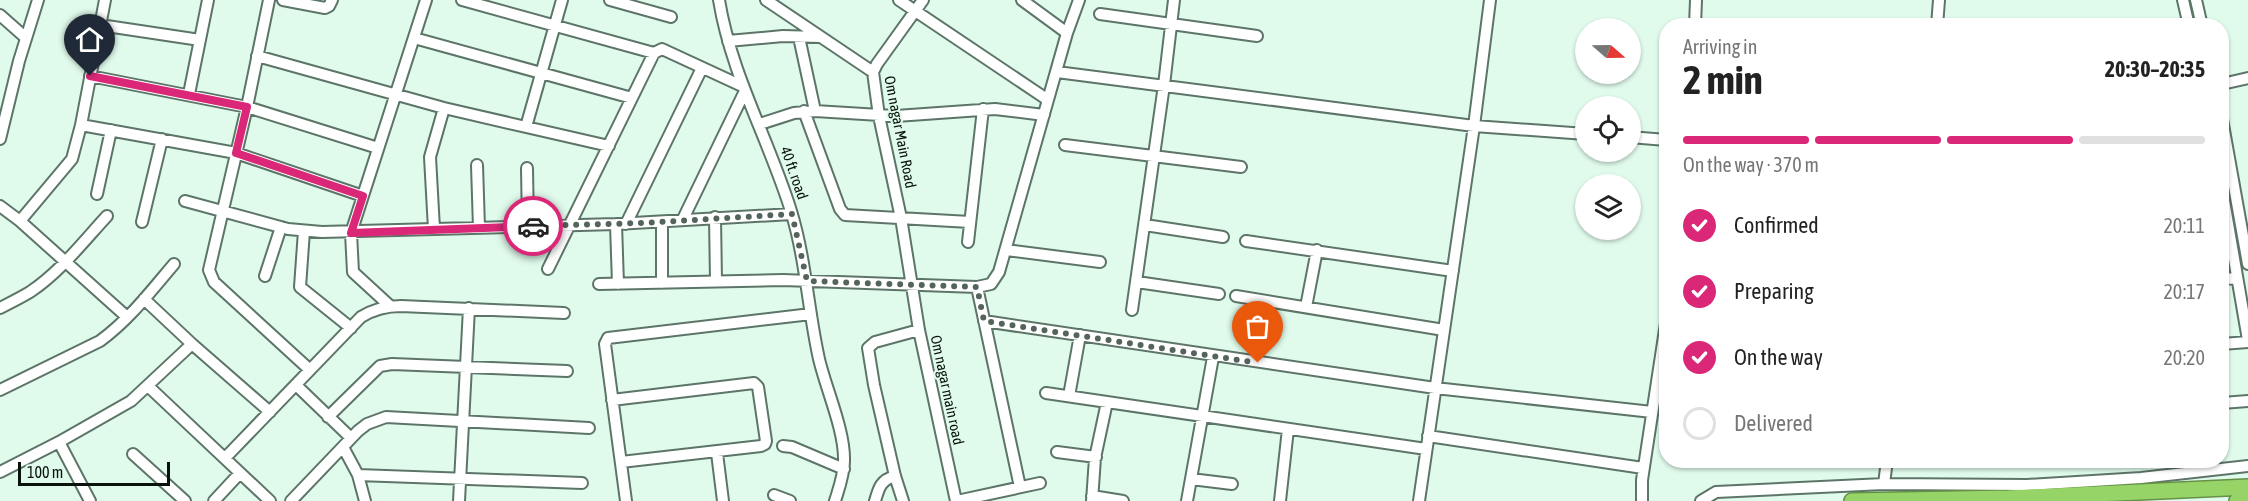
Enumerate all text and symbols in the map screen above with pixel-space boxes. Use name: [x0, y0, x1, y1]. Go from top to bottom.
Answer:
pin: [64, 14, 115, 76]
north arrow: [1575, 18, 1641, 84]
map controls: [1575, 18, 1641, 240]
icon: home: [73, 23, 106, 56]
text: Arriving in: [1683, 35, 1757, 58]
text: 20:30–20:35: [2105, 56, 2205, 82]
text: 2 min: [1683, 58, 1763, 102]
street label: Om nagar Main Road: [881, 74, 920, 189]
button: locate: [1575, 96, 1641, 162]
street label: 40 ft. road: [777, 144, 811, 202]
text: On the way · 370 m: [1683, 153, 1819, 176]
button: layers: [1575, 174, 1641, 240]
courier: [503, 196, 563, 256]
icon: check: [1683, 209, 1716, 242]
icon: car: [517, 210, 550, 243]
text: Confirmed: [1734, 212, 1819, 238]
text: 20:11: [2163, 214, 2205, 237]
icon: check: [1683, 275, 1716, 308]
text: Preparing: [1734, 278, 1814, 304]
text: 20:17: [2163, 280, 2205, 303]
pin: [1232, 301, 1283, 363]
icon: bag: [1241, 310, 1274, 343]
street label: Om nagar main road: [928, 334, 967, 446]
icon: check: [1683, 341, 1716, 374]
text: On the way: [1734, 344, 1823, 370]
text: 20:20: [2163, 346, 2205, 369]
text: Delivered: [1734, 410, 1813, 436]
scale bar: [18, 459, 170, 486]
text: 100 m: [27, 463, 63, 481]

